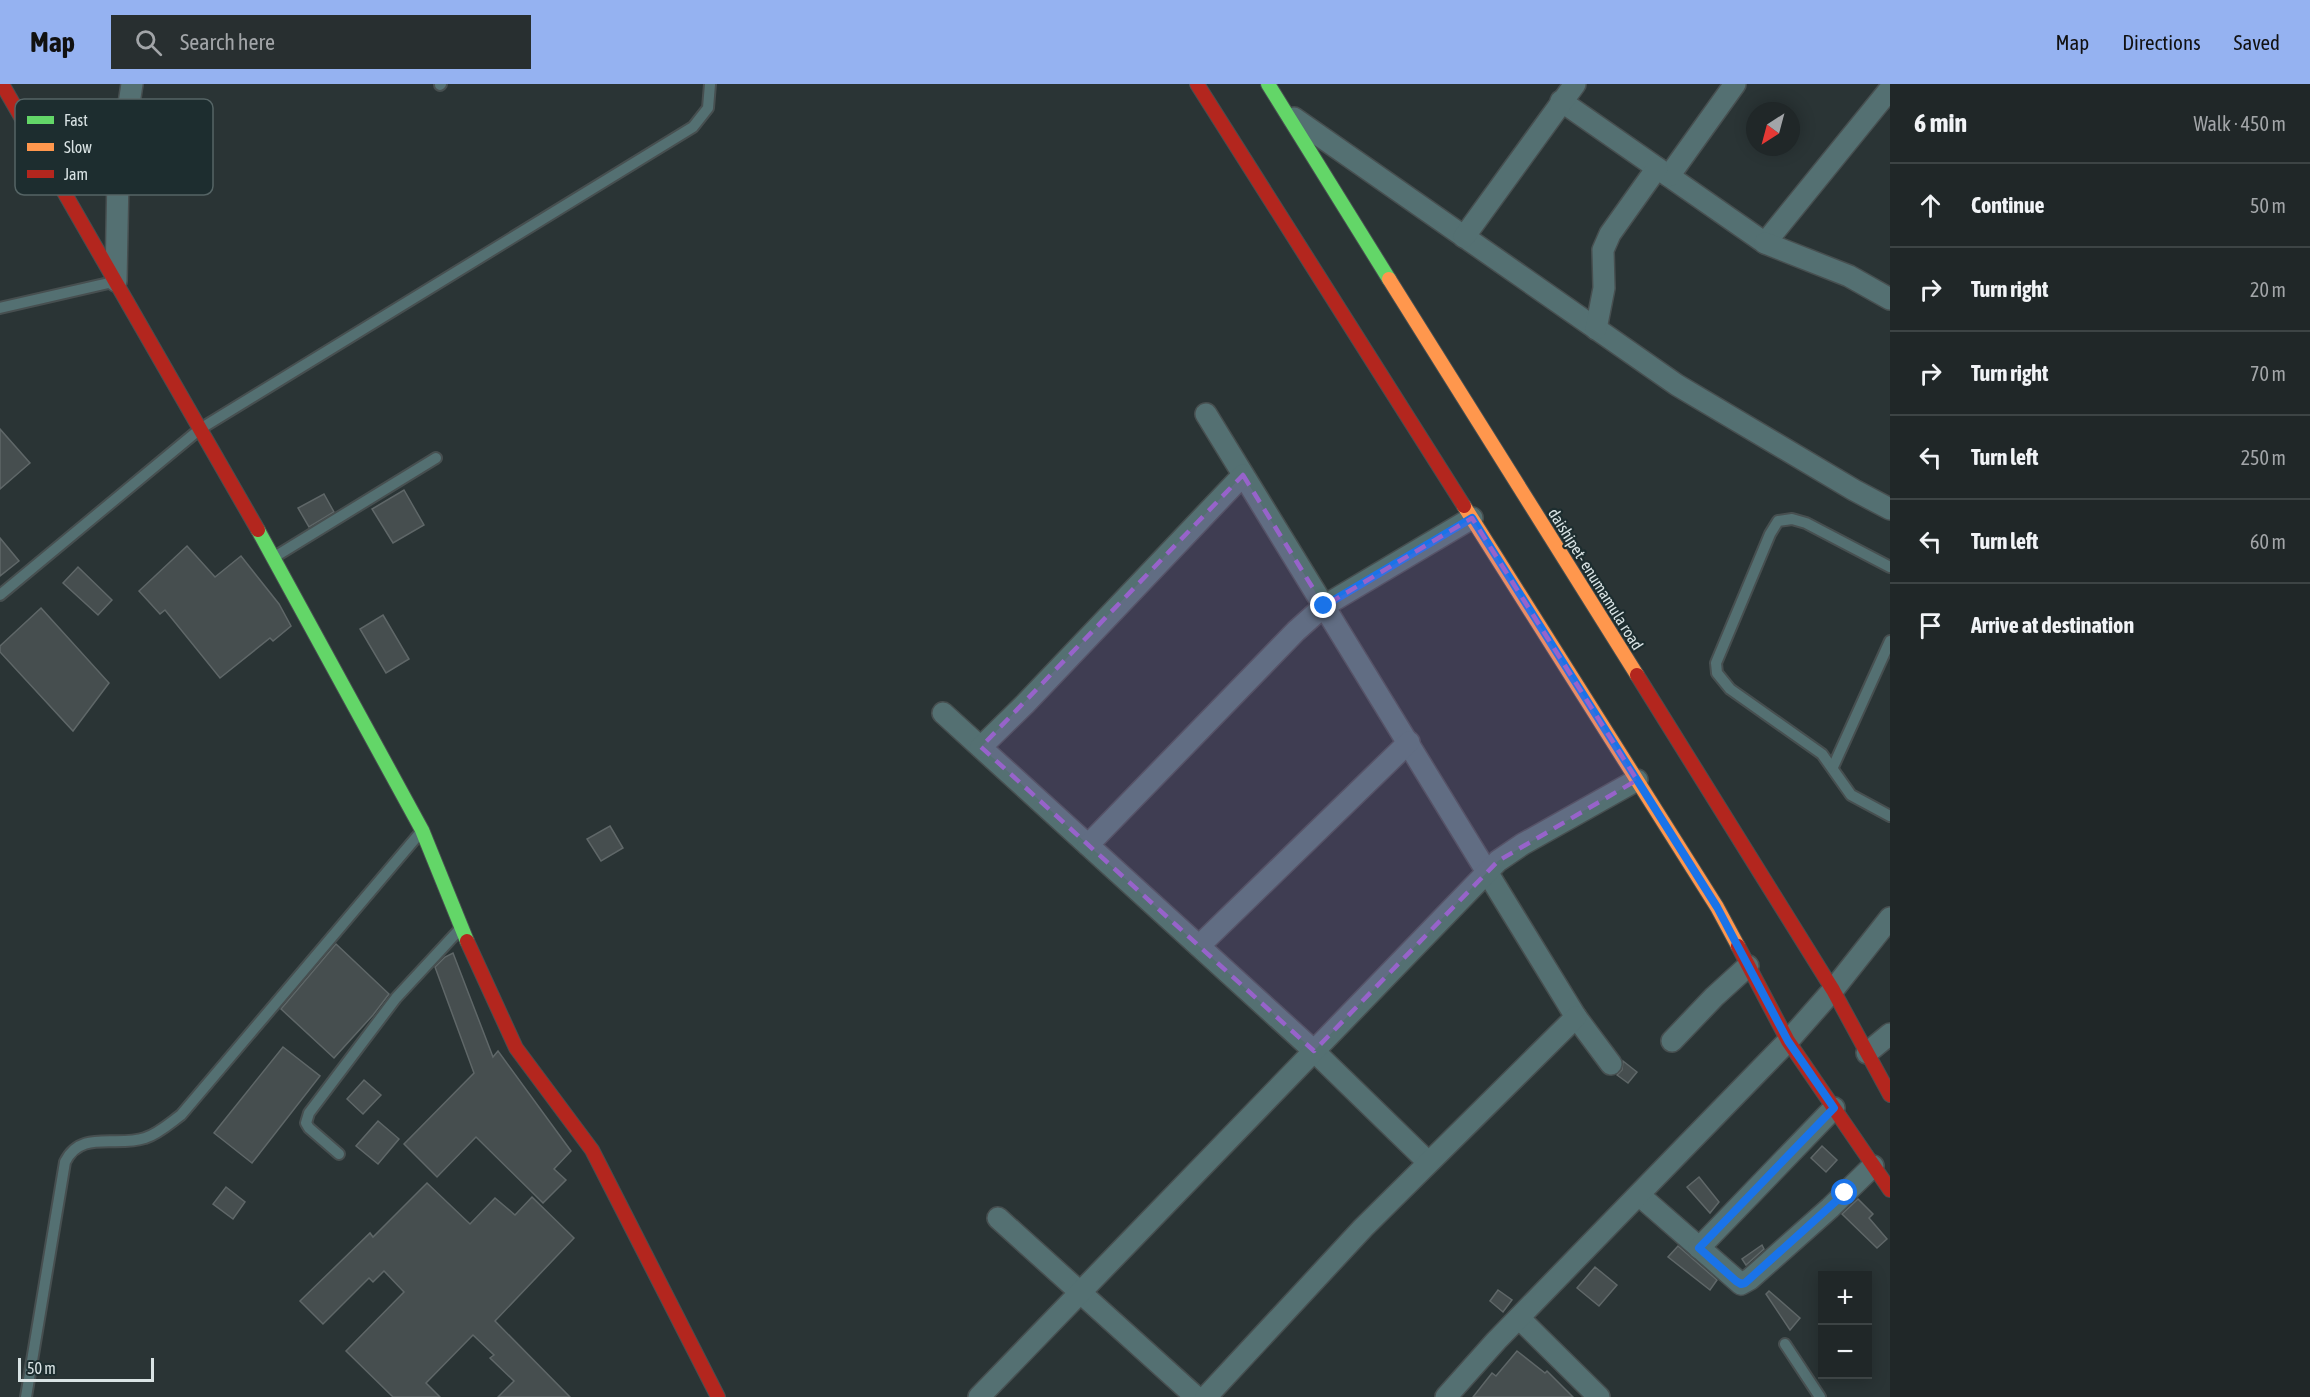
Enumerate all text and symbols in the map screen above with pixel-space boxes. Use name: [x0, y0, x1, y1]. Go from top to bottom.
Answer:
search box: [111, 15, 531, 69]
text: Map: [30, 26, 75, 58]
icon: search: [132, 26, 165, 59]
text: Search here: [180, 29, 275, 55]
text: Map: [2055, 30, 2089, 54]
text: Directions: [2122, 30, 2201, 54]
text: Saved: [2234, 30, 2280, 54]
legend: [15, 99, 213, 195]
north arrow: [1746, 102, 1800, 156]
text: 6 min: [1914, 108, 1967, 138]
text: Fast: [64, 111, 88, 129]
text: Walk · 450 m: [2194, 112, 2286, 135]
text: Slow: [64, 138, 92, 156]
text: Jam: [64, 165, 88, 183]
icon: ahead: [1914, 189, 1947, 222]
text: Continue: [1971, 192, 2045, 218]
text: 50 m: [2250, 194, 2286, 217]
icon: right: [1914, 273, 1947, 306]
text: Turn right: [1971, 276, 2048, 302]
text: 20 m: [2250, 278, 2286, 301]
icon: right: [1914, 357, 1947, 390]
text: Turn right: [1971, 360, 2048, 386]
text: 70 m: [2250, 362, 2286, 385]
icon: left: [1914, 441, 1947, 474]
text: Turn left: [1971, 444, 2038, 470]
text: 250 m: [2241, 446, 2286, 469]
street label: daishipet- enumamula road: [1544, 505, 1647, 654]
icon: left: [1914, 525, 1947, 558]
text: Turn left: [1971, 528, 2038, 554]
text: 60 m: [2250, 530, 2286, 553]
route end: [1310, 592, 1336, 618]
icon: arrive: [1914, 609, 1947, 642]
text: Arrive at destination: [1971, 612, 2134, 638]
route start: [1831, 1179, 1857, 1205]
map controls: [1818, 1271, 1872, 1379]
button: +: [1818, 1271, 1872, 1325]
button: −: [1818, 1325, 1872, 1379]
scale bar: [18, 1355, 154, 1382]
text: 50 m: [27, 1359, 56, 1377]

